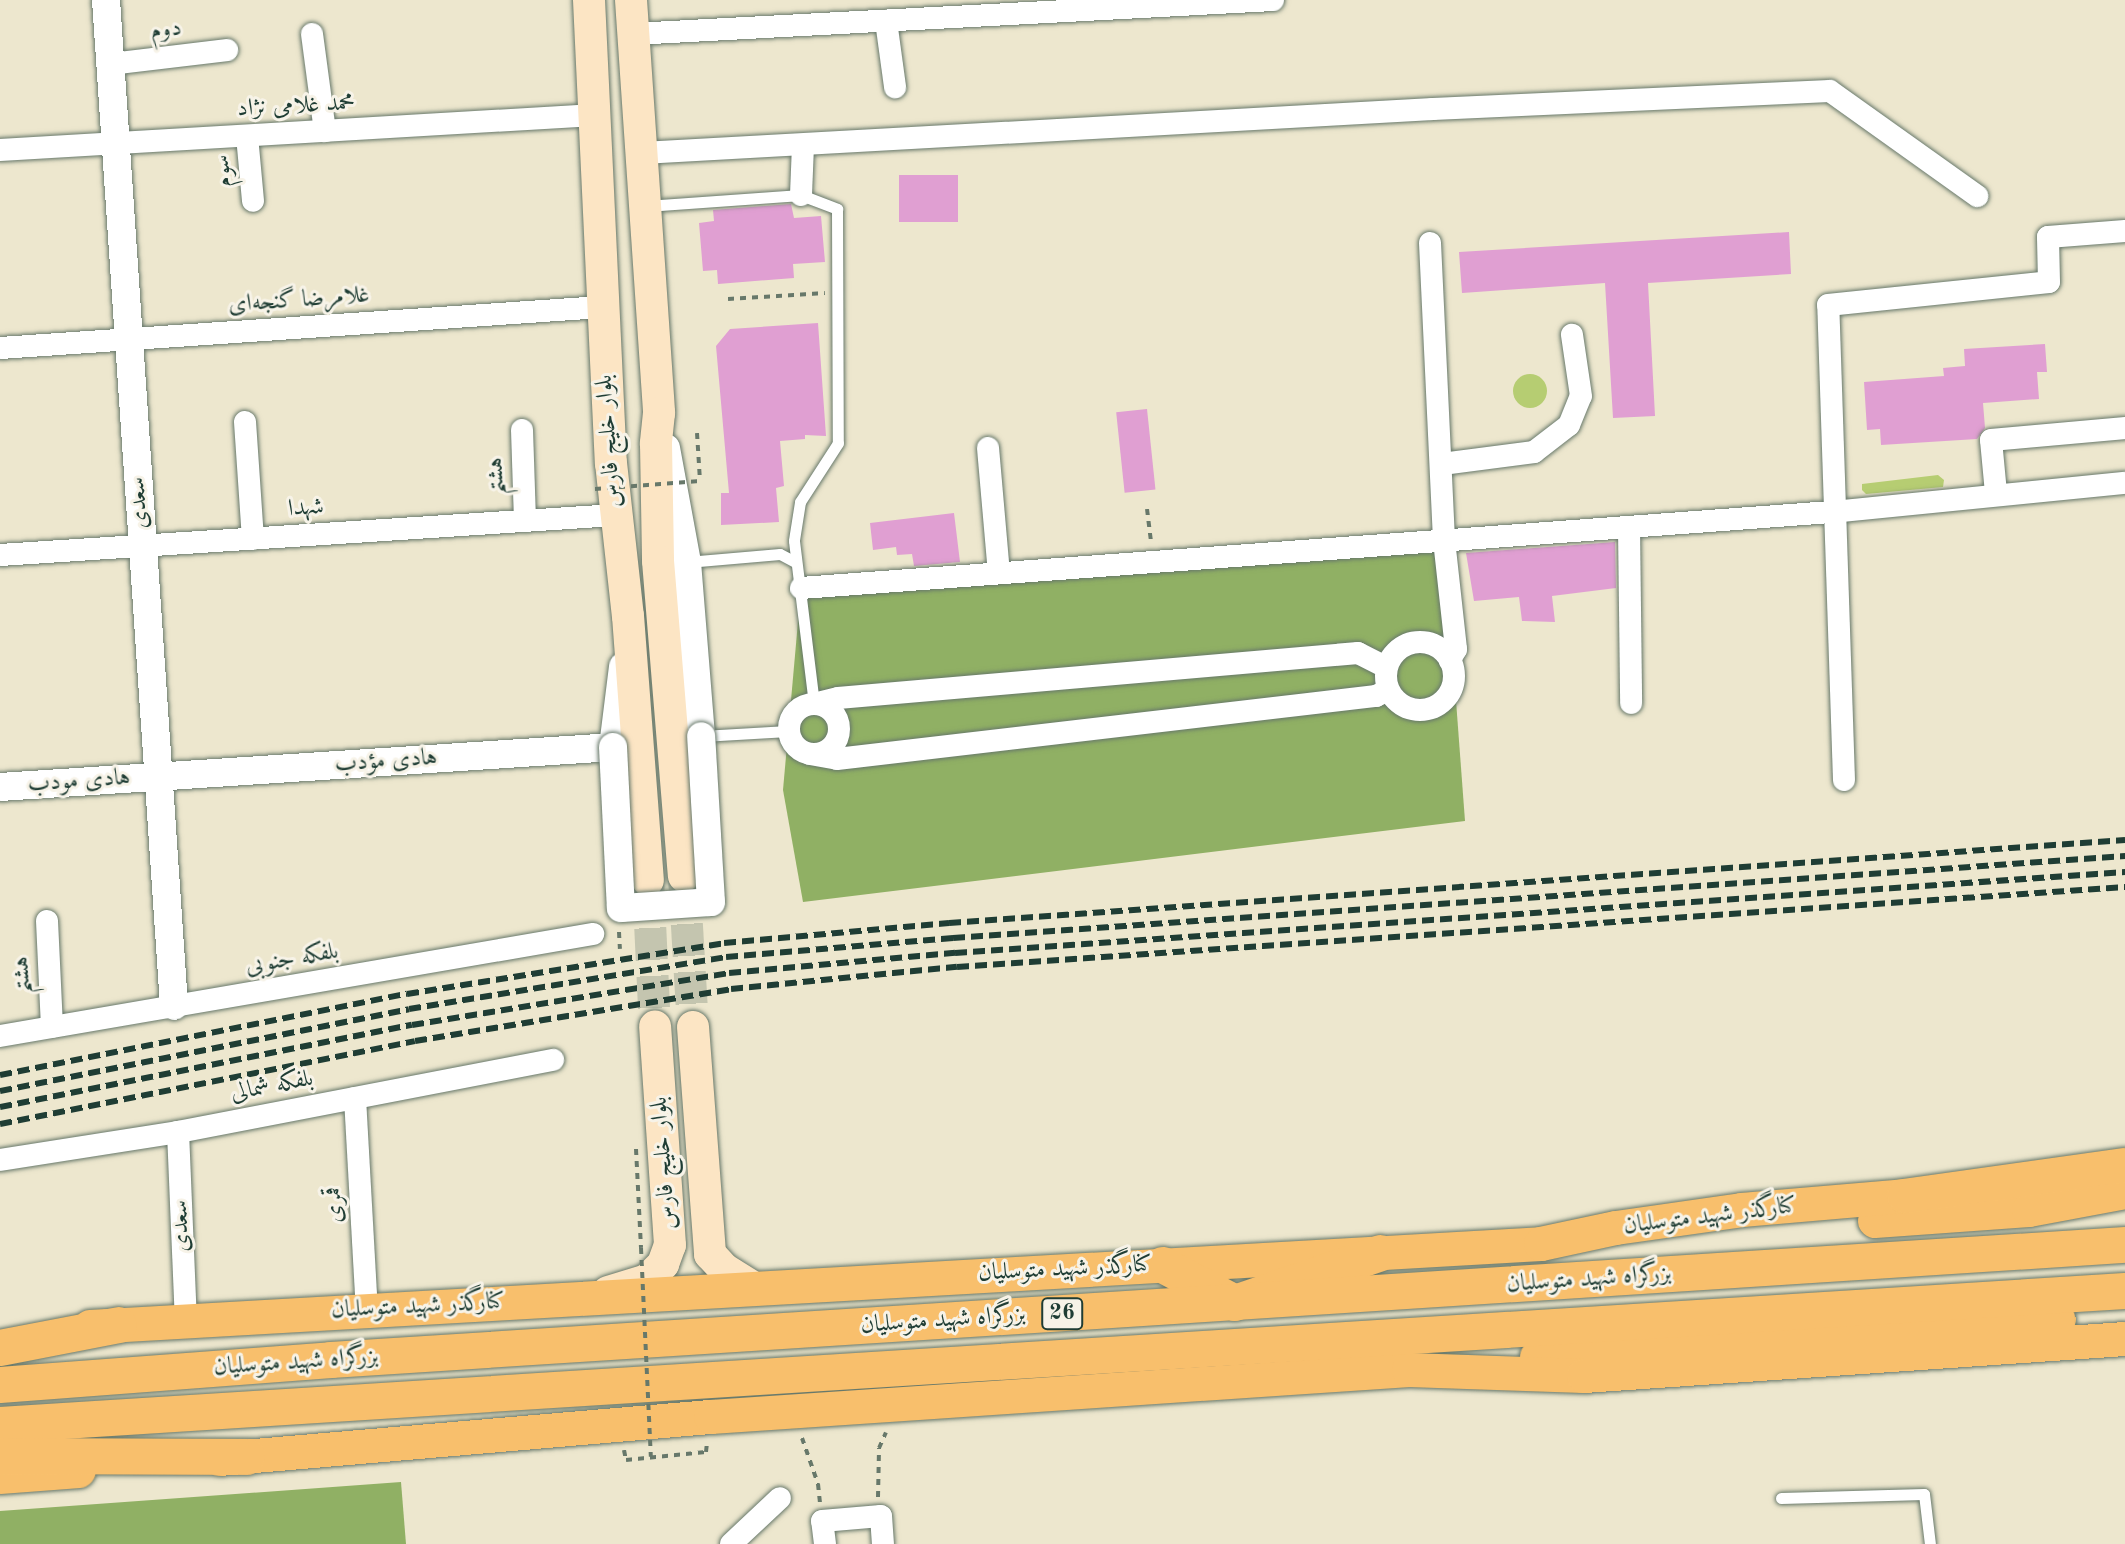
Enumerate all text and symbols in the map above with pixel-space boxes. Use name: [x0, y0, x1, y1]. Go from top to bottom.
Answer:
street label: دوم: [149, 15, 183, 47]
street label: محمد غلامی نژاد: [236, 90, 356, 124]
street label: سوم: [208, 153, 240, 189]
street label: غلامرضا گنجه‌ای: [227, 282, 371, 320]
street label: بلوار خلیج فارس: [591, 374, 629, 508]
street label: هشتم: [482, 457, 512, 495]
street label: سعدی: [124, 476, 156, 530]
street label: شهدا: [287, 493, 325, 525]
street label: هادی مؤدب: [334, 744, 438, 780]
street label: هادی مودب: [27, 764, 131, 800]
street label: بلفکه جنوبی: [243, 938, 341, 982]
street label: هشتم: [8, 955, 38, 995]
street label: بلفکه شمالی: [228, 1065, 316, 1109]
street label: بلوار خلیج فارس: [646, 1096, 684, 1230]
street label: قمری: [320, 1186, 350, 1224]
street label: کنارگذر شهید متوسلیان: [1622, 1192, 1798, 1242]
street label: سعدی: [167, 1199, 197, 1253]
street label: کنارگذر شهید متوسلیان: [977, 1251, 1153, 1289]
street label: بزرگراه شهید متوسلیان: [1506, 1260, 1672, 1300]
street label: کنارگذر شهید متوسلیان: [330, 1288, 506, 1326]
road number: 26: [1040, 1296, 1084, 1332]
street label: بزرگراه شهید متوسلیان: [860, 1301, 1026, 1341]
street label: بزرگراه شهید متوسلیان: [213, 1343, 379, 1383]

